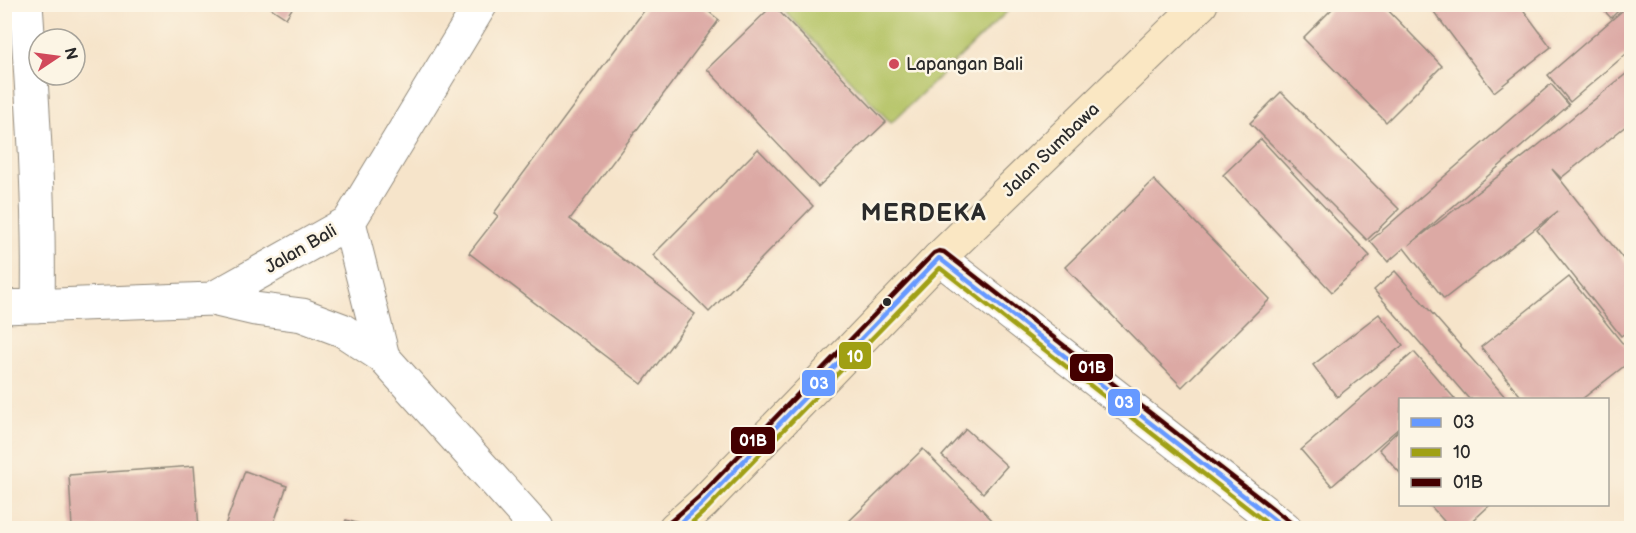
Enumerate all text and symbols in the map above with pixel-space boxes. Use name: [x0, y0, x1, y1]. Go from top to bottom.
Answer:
north arrow: [27, 27, 87, 87]
text: N: [60, 46, 81, 62]
place label: Lapangan Bali: [906, 54, 1023, 75]
marker: Lapangan Bali: [887, 57, 901, 71]
street label: Jalan Sumbawa: [998, 99, 1104, 201]
district label: MERDEKA: [861, 199, 987, 228]
street label: Jalan Bali: [262, 220, 340, 278]
unlabelled marker: [881, 296, 893, 308]
line badge: 10: [838, 341, 872, 370]
text: 10: [847, 348, 863, 367]
line badge: 01B: [1069, 353, 1114, 382]
text: 01B: [1078, 359, 1106, 378]
line badge: 03: [801, 369, 836, 397]
text: 03: [809, 375, 829, 394]
line badge: 03: [1107, 388, 1141, 417]
text: 03: [1114, 394, 1134, 413]
legend: [1399, 398, 1609, 506]
text: 03: [1453, 412, 1475, 433]
line badge: 01B: [730, 426, 776, 455]
text: 01B: [739, 432, 767, 451]
text: 10: [1453, 442, 1471, 463]
text: 01B: [1453, 472, 1483, 493]

